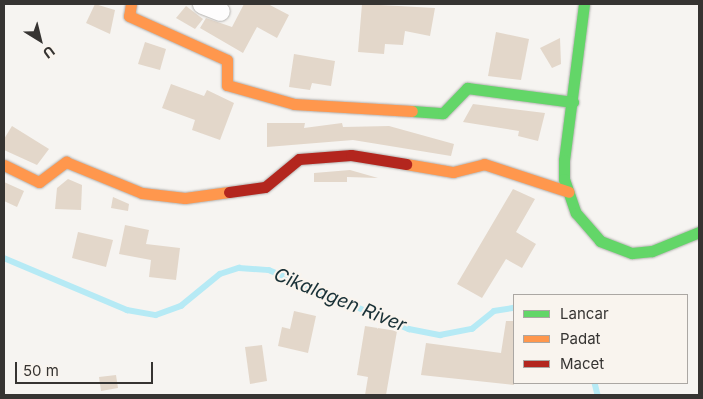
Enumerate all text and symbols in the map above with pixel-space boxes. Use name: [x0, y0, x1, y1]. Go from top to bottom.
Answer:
north arrow: [15, 15, 65, 65]
text: U: [40, 43, 58, 62]
water label: Cikalagen River: [270, 263, 410, 337]
legend: [513, 294, 688, 384]
text: Lancar: [560, 304, 609, 323]
text: Padat: [560, 329, 601, 348]
scale bar: [18, 352, 155, 384]
text: Macet: [560, 354, 604, 373]
text: 50 m: [23, 361, 59, 380]

